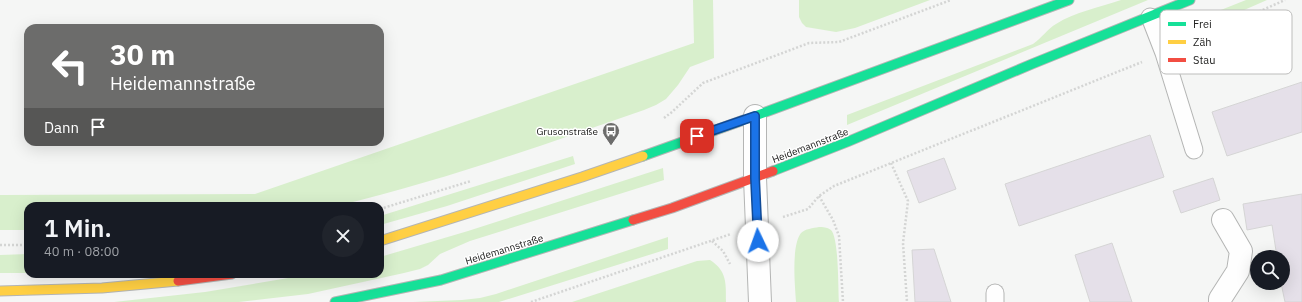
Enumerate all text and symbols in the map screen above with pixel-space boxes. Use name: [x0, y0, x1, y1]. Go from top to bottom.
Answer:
legend: [1160, 10, 1292, 74]
text: Frei: [1193, 17, 1212, 31]
text: Zäh: [1193, 35, 1212, 49]
text: 30 m: [110, 36, 175, 73]
icon: left: [44, 40, 96, 92]
text: Stau: [1193, 53, 1215, 67]
text: Heidemannstraße: [110, 72, 256, 95]
icon: arrive: [87, 116, 109, 138]
text: Dann: [44, 118, 79, 137]
pin: [680, 119, 714, 153]
bus stop icon: Grusonstraße: [601, 121, 621, 146]
place label: Grusonstraße: [536, 125, 599, 138]
icon: arrive: [686, 125, 708, 147]
street label: Heidemannstraße: [770, 125, 851, 166]
text: 1 Min.: [44, 212, 112, 244]
button: close: [322, 215, 364, 257]
position arrow: [737, 220, 779, 262]
street label: Heidemannstraße: [464, 231, 545, 268]
text: 40 m · 08:00: [44, 243, 119, 260]
map controls: [1250, 250, 1290, 290]
button: search: [1250, 250, 1290, 290]

